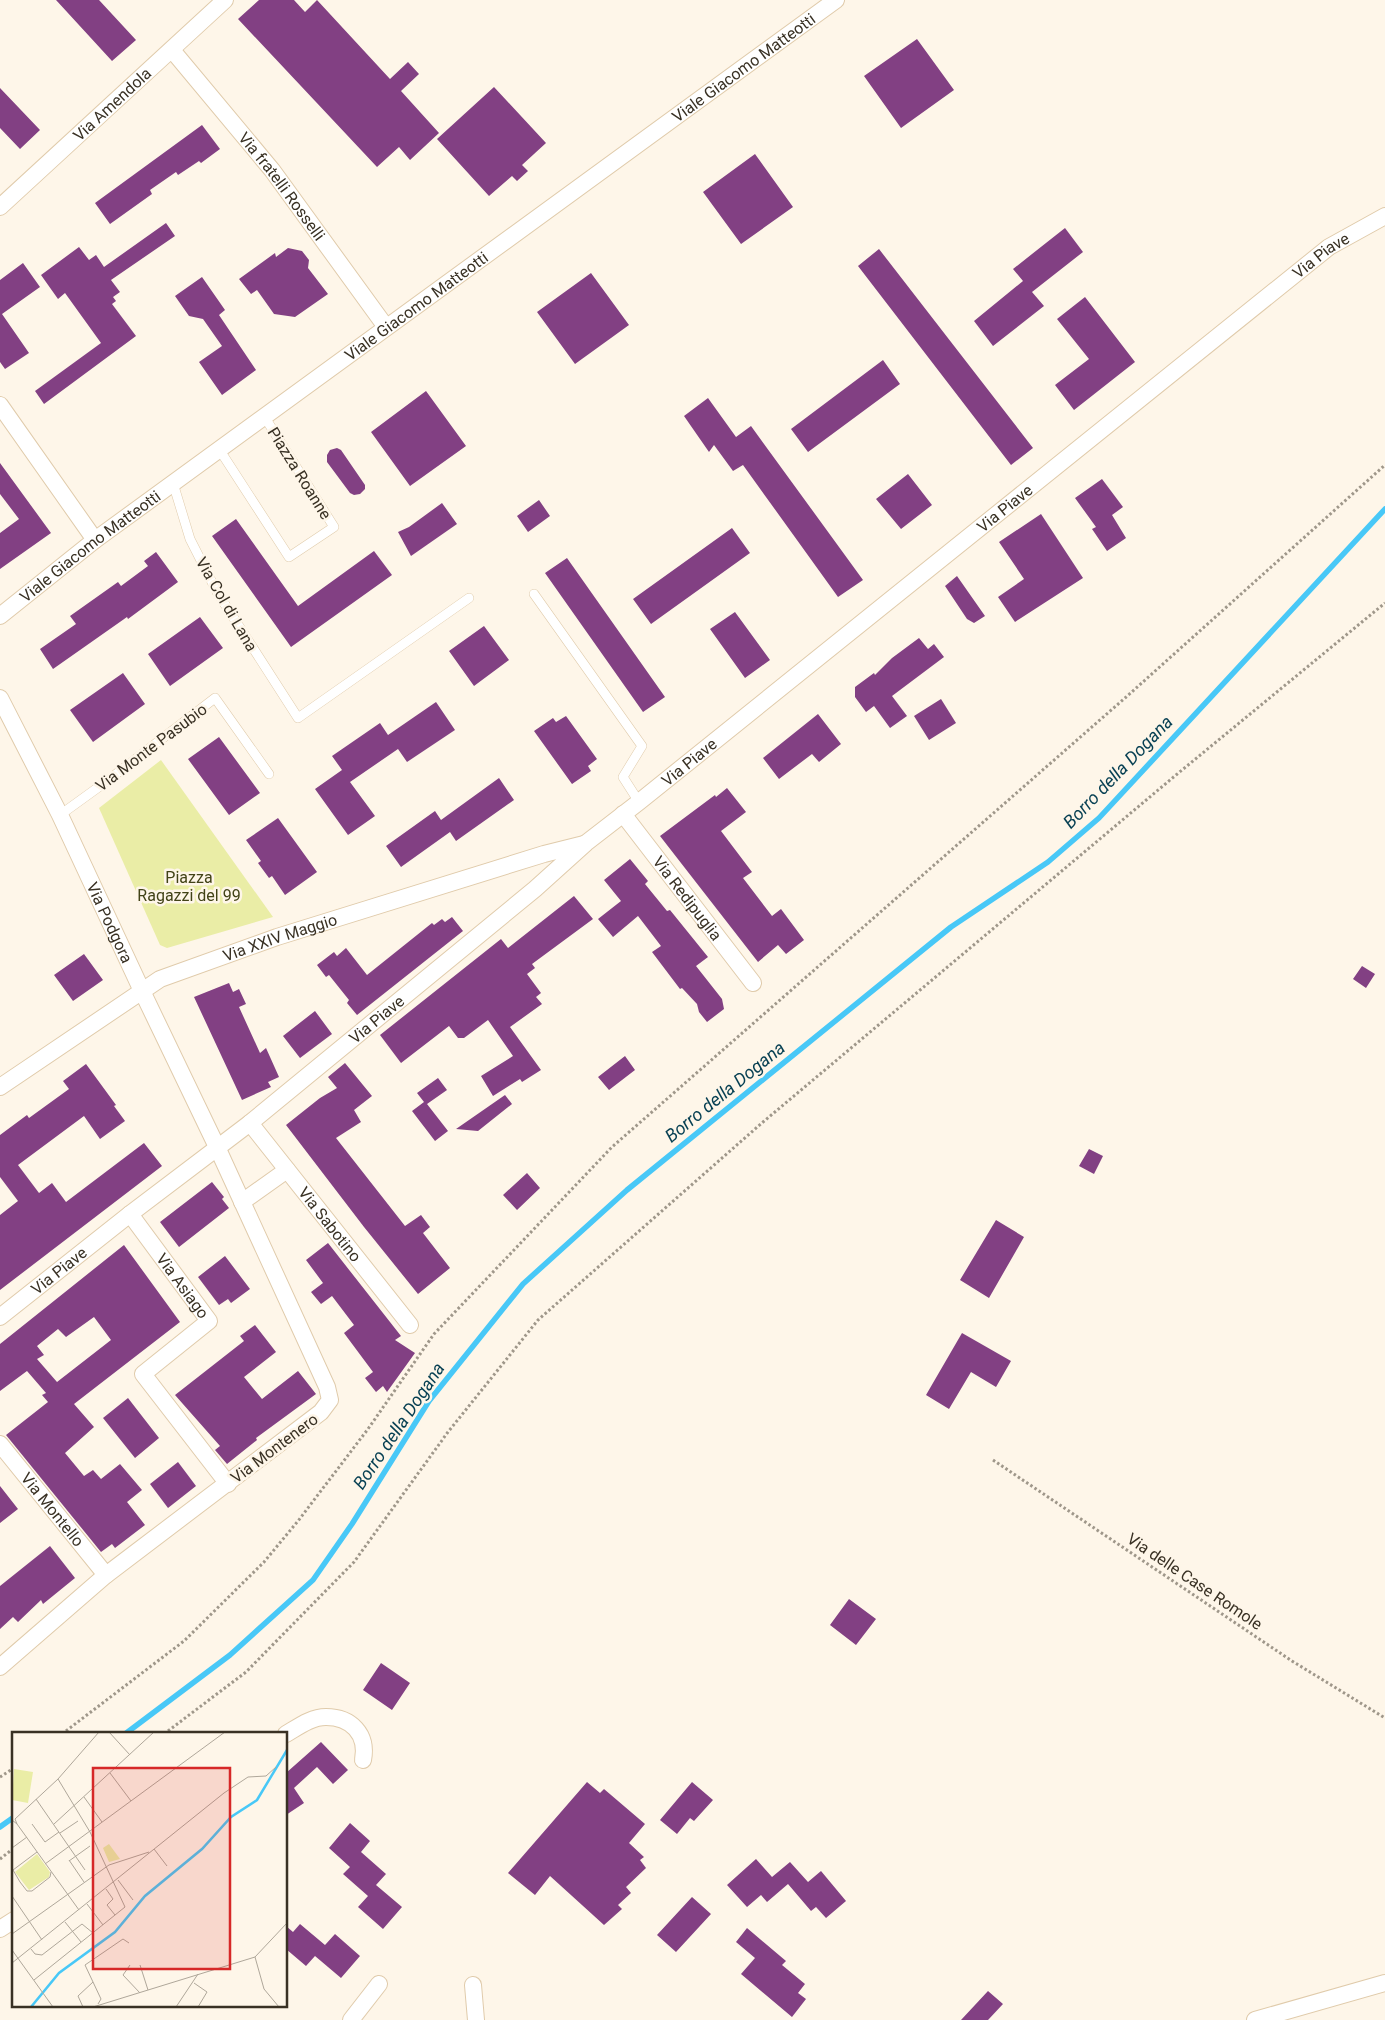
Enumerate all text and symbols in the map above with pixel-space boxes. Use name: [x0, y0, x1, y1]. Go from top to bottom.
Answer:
street label: Viale Giacomo Matteotti: [668, 9, 819, 126]
street label: Via Amendola: [69, 64, 155, 145]
street label: Via fratelli Rosselli: [234, 128, 329, 244]
street label: Via Piave: [1289, 229, 1352, 282]
street label: Viale Giacomo Matteotti: [341, 248, 492, 365]
street label: Piazza Roanne: [264, 424, 335, 523]
street label: Via Piave: [973, 480, 1036, 536]
street label: Viale Giacomo Matteotti: [16, 486, 164, 606]
street label: Via Col di Lana: [192, 554, 261, 655]
street label: Via Monte Pasubio: [92, 699, 211, 795]
water label: Borro della Dogana: [1059, 711, 1177, 832]
street label: Via Piave: [658, 734, 721, 790]
street label: Via Redipuglia: [649, 852, 726, 944]
park label: Piazza Ragazzi del 99: [137, 868, 241, 905]
street label: Via Podgora: [83, 879, 137, 966]
street label: Via XXIV Maggio: [220, 910, 339, 966]
street label: Via Piave: [345, 991, 408, 1048]
water label: Borro della Dogana: [660, 1037, 789, 1146]
street label: Via Sabotino: [294, 1183, 365, 1266]
street label: Via Piave: [28, 1243, 91, 1299]
street label: Via Asiago: [152, 1250, 213, 1322]
water label: Borro della Dogana: [348, 1358, 449, 1493]
street label: Via Montenero: [227, 1409, 322, 1487]
street label: Via Montello: [17, 1469, 88, 1550]
street label: Via delle Case Romole: [1124, 1529, 1266, 1634]
inset map: [12, 1732, 288, 2008]

